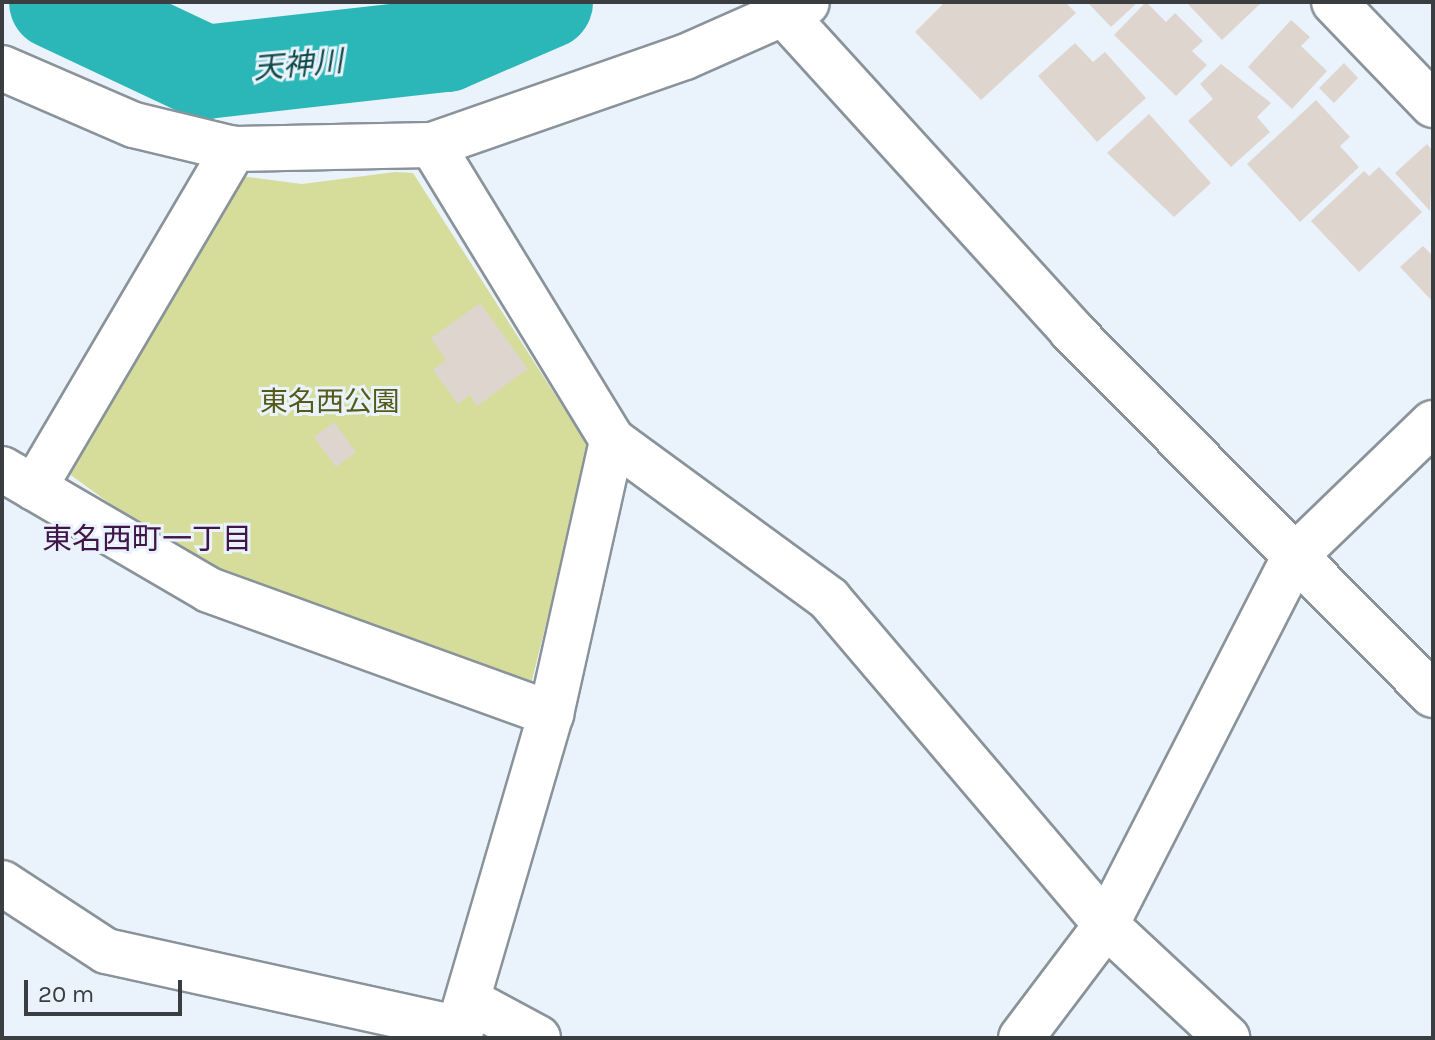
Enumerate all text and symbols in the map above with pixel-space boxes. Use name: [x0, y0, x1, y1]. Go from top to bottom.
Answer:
water label: 天神川: [252, 43, 344, 87]
park label: 東名西公園: [260, 385, 400, 419]
district label: 東名西町一丁目: [42, 521, 252, 557]
scale bar: [28, 964, 186, 1014]
text: 20 m: [38, 980, 94, 1008]

